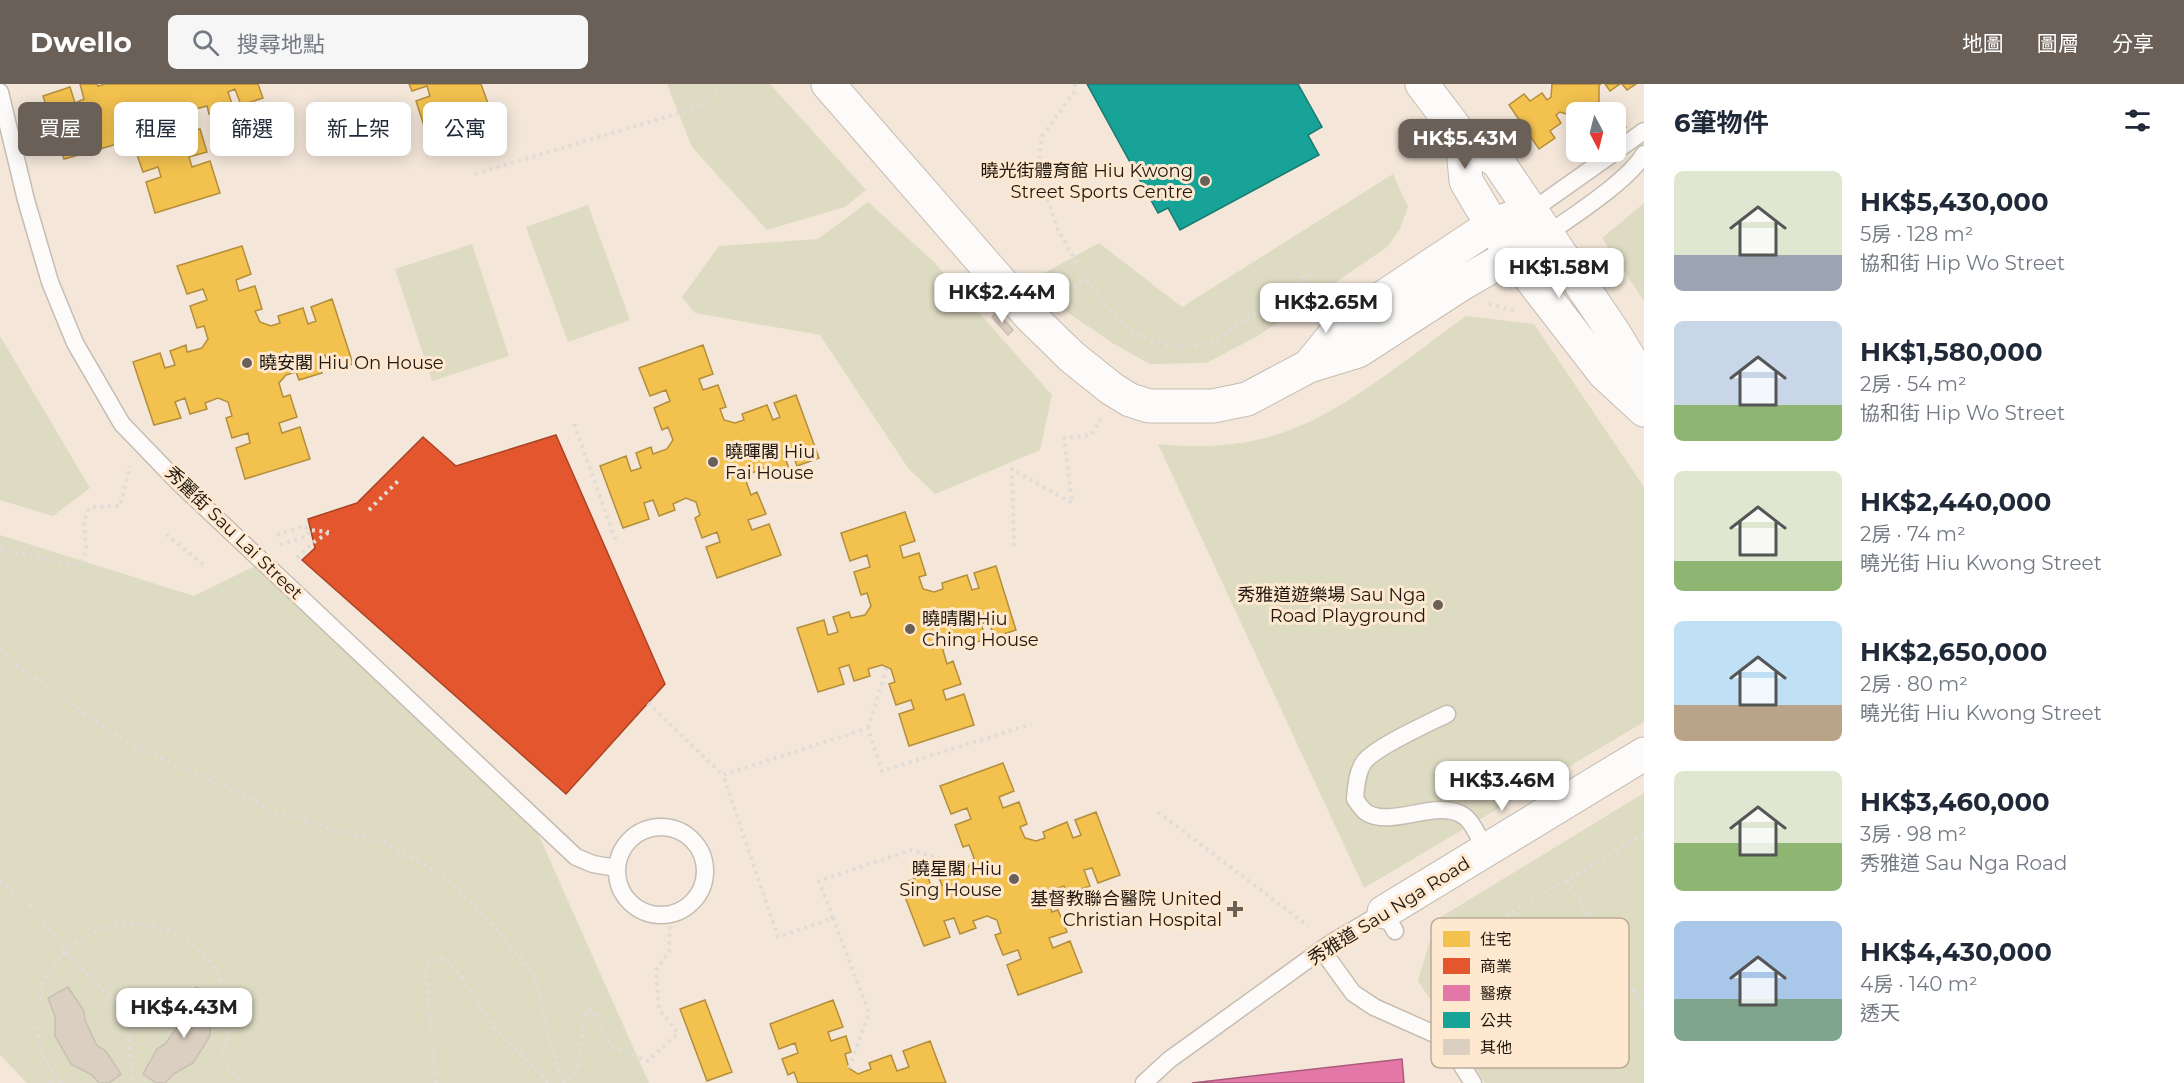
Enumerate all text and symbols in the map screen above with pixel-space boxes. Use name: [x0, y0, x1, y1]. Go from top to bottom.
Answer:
search box: [168, 15, 588, 69]
text: Dwello: [30, 25, 132, 59]
icon: search: [189, 26, 222, 59]
text: 搜尋地點: [237, 31, 325, 58]
text: 地圖: [1962, 31, 2004, 56]
text: 圖層: [2037, 31, 2079, 56]
text: 分享: [2112, 31, 2154, 56]
chip: 買屋: [18, 102, 102, 156]
chip: 租屋: [114, 102, 198, 156]
chip: 篩選: [210, 102, 294, 156]
chip: 新上架: [306, 102, 411, 156]
chip: 公寓: [423, 102, 507, 156]
north arrow: [1566, 102, 1626, 162]
map controls: [1566, 102, 1626, 162]
icon: filters: [2121, 104, 2154, 137]
text: 6筆物件: [1674, 107, 1769, 139]
pin: HK$5.43M: [1403, 119, 1527, 170]
text: HK$5.43M: [1412, 126, 1518, 150]
place label: 曉光街體育館 Hiu Kwong Street Sports Centre: [981, 160, 1193, 203]
marker: 曉光街體育館 Hiu Kwong Street Sports Centre: [1198, 174, 1212, 188]
text: HK$5,430,000: [1860, 186, 2049, 218]
icon: home: [1722, 195, 1794, 267]
text: 5房 · 128 m²: [1860, 222, 1973, 246]
pin: HK$1.58M: [1497, 248, 1621, 299]
text: 協和街 Hip Wo Street: [1860, 251, 2065, 275]
text: HK$1.58M: [1509, 255, 1609, 279]
pin: HK$2.44M: [940, 273, 1064, 324]
text: HK$2.44M: [948, 280, 1056, 304]
pin: HK$2.65M: [1264, 283, 1388, 334]
text: HK$2.65M: [1274, 290, 1378, 314]
text: HK$1,580,000: [1860, 336, 2043, 368]
icon: home: [1722, 345, 1794, 417]
place label: 曉安閣 Hiu On House: [259, 352, 444, 374]
marker: 曉安閣 Hiu On House: [240, 356, 254, 370]
text: 2房 · 54 m²: [1860, 372, 1966, 396]
text: 協和街 Hip Wo Street: [1860, 401, 2065, 425]
place label: 曉暉閣 Hiu Fai House: [725, 441, 815, 484]
marker: 曉暉閣 Hiu Fai House: [706, 455, 720, 469]
street label: 秀麗街 Sau Lai Street: [161, 462, 307, 604]
text: HK$2,440,000: [1860, 486, 2051, 518]
icon: home: [1722, 495, 1794, 567]
text: 2房 · 74 m²: [1860, 522, 1966, 546]
text: 曉光街 Hiu Kwong Street: [1860, 551, 2102, 575]
place label: 秀雅道遊樂場 Sau Nga Road Playground: [1237, 584, 1426, 627]
marker: 秀雅道遊樂場 Sau Nga Road Playground: [1431, 598, 1445, 612]
place label: 曉晴閣Hiu Ching House: [922, 608, 1039, 651]
marker: 曉晴閣Hiu Ching House: [903, 622, 917, 636]
text: HK$2,650,000: [1860, 636, 2047, 668]
icon: home: [1722, 645, 1794, 717]
text: 2房 · 80 m²: [1860, 672, 1968, 696]
text: 曉光街 Hiu Kwong Street: [1860, 701, 2102, 725]
pin: HK$3.46M: [1440, 761, 1564, 812]
text: HK$3.46M: [1449, 768, 1555, 792]
text: HK$3,460,000: [1860, 786, 2050, 818]
icon: home: [1722, 795, 1794, 867]
text: 3房 · 98 m²: [1860, 822, 1967, 846]
text: 秀雅道 Sau Nga Road: [1860, 851, 2067, 875]
street label: 秀雅道 Sau Nga Road: [1304, 852, 1474, 970]
place label: 曉星閣 Hiu Sing House: [899, 858, 1002, 901]
marker: 曉星閣 Hiu Sing House: [1007, 872, 1021, 886]
place label: 基督教聯合醫院 United Christian Hospital: [1030, 888, 1222, 931]
marker: 基督教聯合醫院 United Christian Hospital: [1226, 900, 1244, 918]
legend: [1431, 918, 1629, 1068]
text: 住宅: [1480, 930, 1512, 949]
text: HK$4,430,000: [1860, 936, 2052, 968]
icon: home: [1722, 945, 1794, 1017]
text: 商業: [1480, 957, 1512, 976]
text: 4房 · 140 m²: [1860, 972, 1977, 996]
text: 醫療: [1480, 984, 1512, 1003]
pin: HK$4.43M: [122, 988, 246, 1039]
text: HK$4.43M: [130, 995, 238, 1019]
text: 透天: [1860, 1001, 1900, 1025]
text: 公共: [1480, 1011, 1512, 1030]
text: 其他: [1480, 1038, 1512, 1057]

